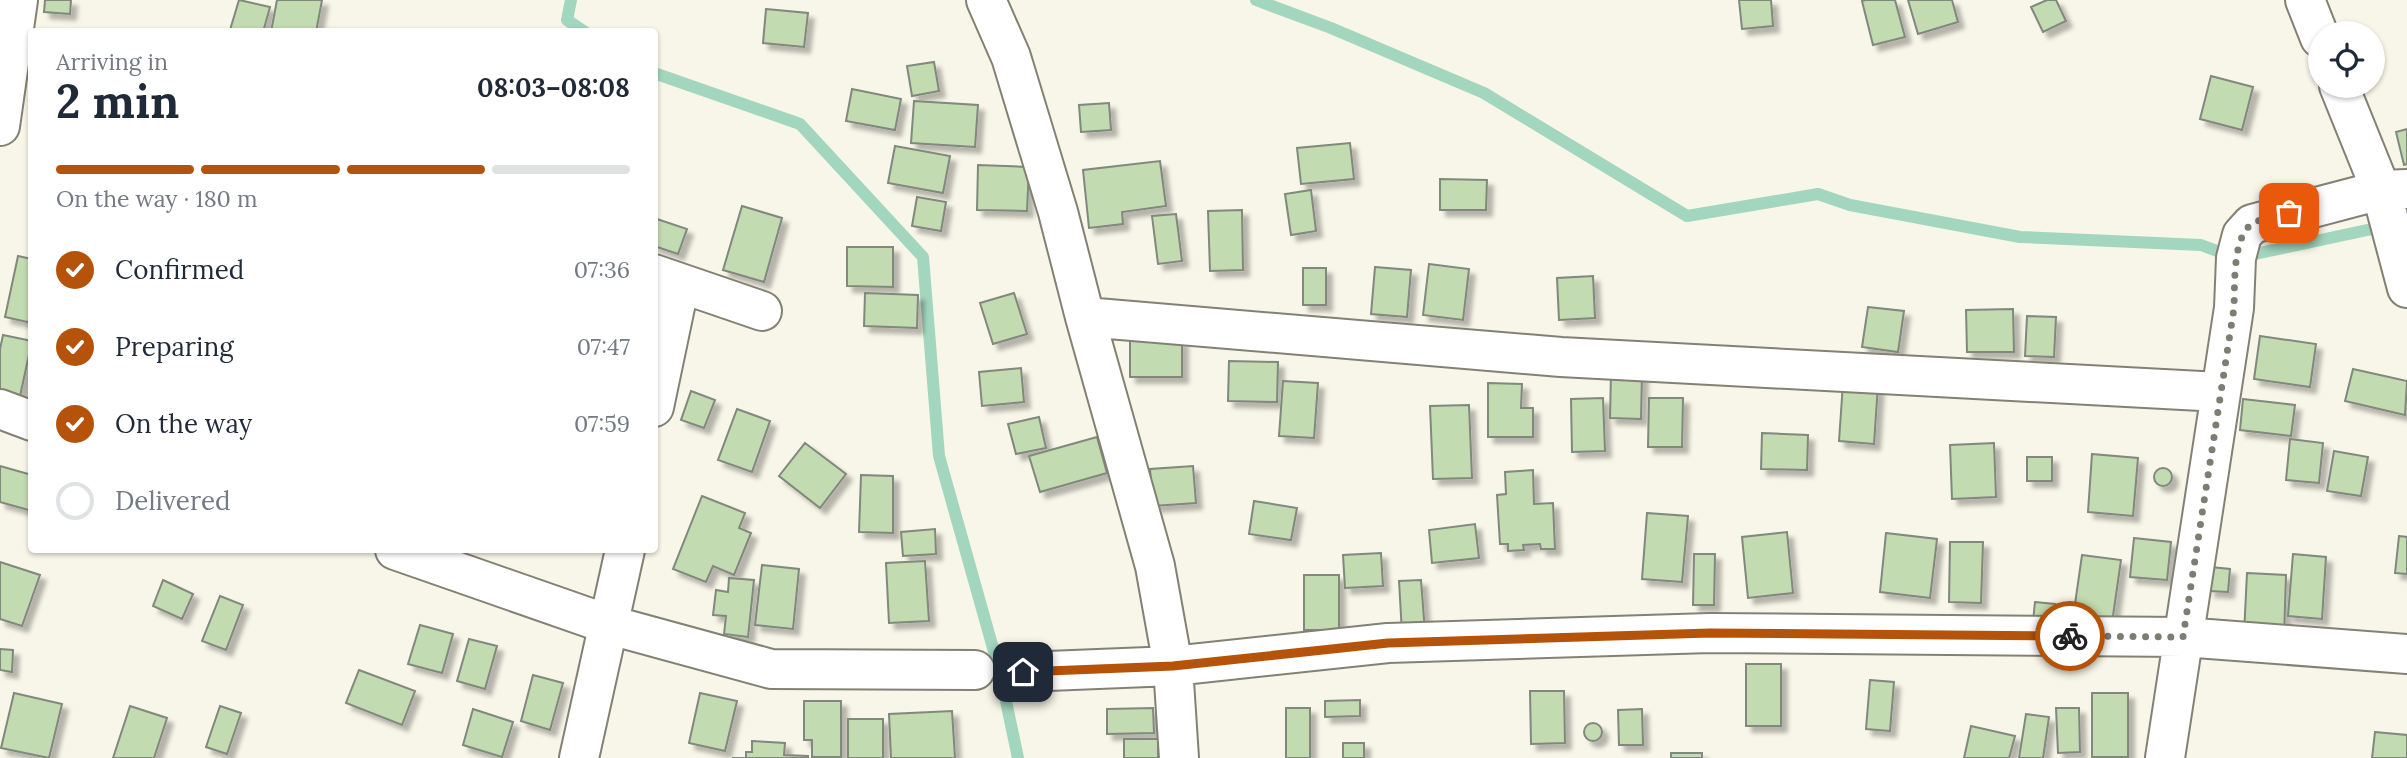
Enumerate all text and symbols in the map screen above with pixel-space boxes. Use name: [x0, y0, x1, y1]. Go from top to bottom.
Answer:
map controls: [2308, 21, 2385, 98]
button: locate: [2308, 21, 2385, 98]
text: Arriving in: [56, 47, 168, 76]
text: 08:03–08:08: [477, 71, 630, 104]
text: 2 min: [56, 72, 179, 131]
pin: [2259, 183, 2319, 243]
text: On the way · 180 m: [56, 184, 257, 213]
icon: bag: [2270, 194, 2308, 232]
icon: check: [56, 251, 94, 289]
text: Confirmed: [115, 253, 244, 286]
text: 07:36: [574, 255, 630, 284]
icon: check: [56, 328, 94, 366]
text: Preparing: [115, 330, 234, 363]
text: 07:47: [577, 332, 630, 361]
icon: check: [56, 405, 94, 443]
text: On the way: [115, 407, 252, 440]
text: 07:59: [574, 409, 630, 438]
text: Delivered: [115, 484, 231, 517]
courier: [2035, 601, 2105, 671]
icon: bike: [2051, 617, 2089, 655]
pin: [993, 642, 1053, 702]
icon: home: [1004, 653, 1042, 691]

